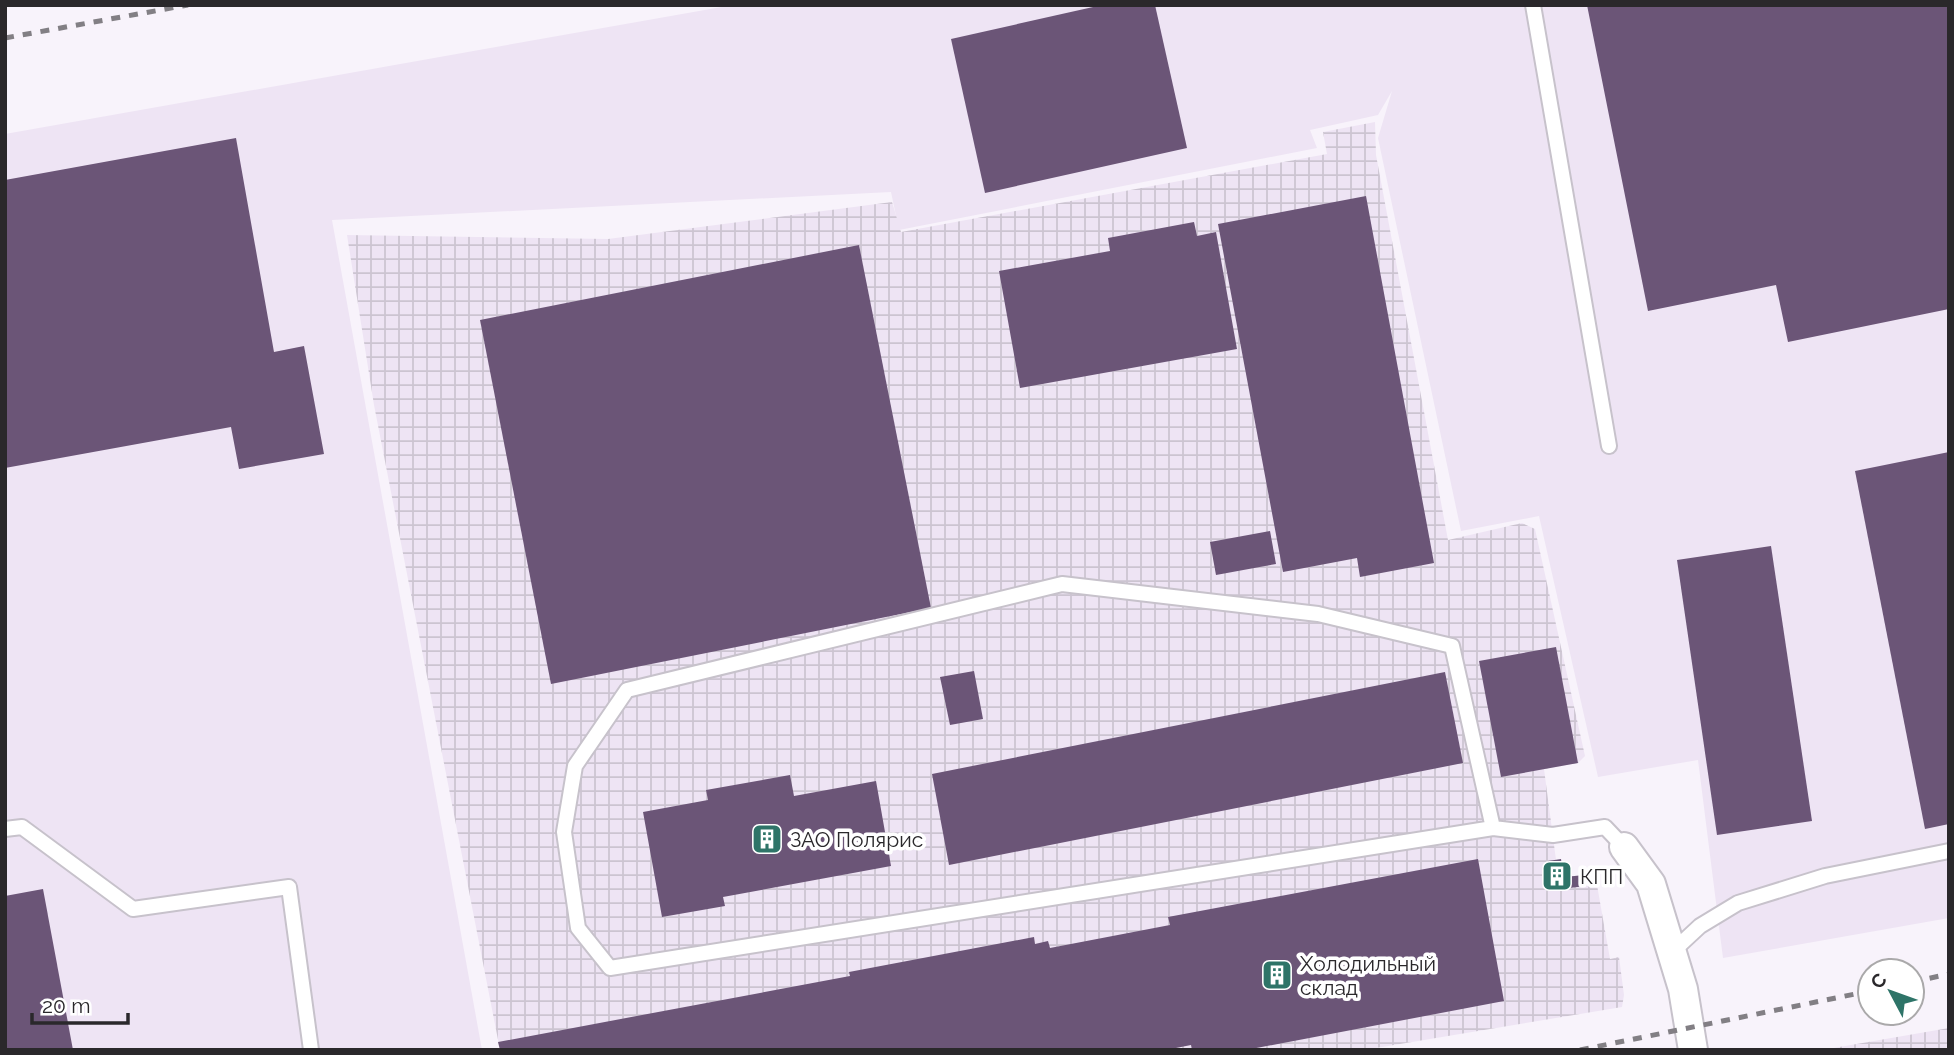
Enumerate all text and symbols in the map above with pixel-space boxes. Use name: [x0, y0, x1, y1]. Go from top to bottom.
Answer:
building icon: ЗАО Полярис: [750, 822, 784, 856]
place label: ЗАО Полярис: [790, 827, 923, 852]
building icon: КПП: [1540, 859, 1574, 893]
place label: КПП: [1580, 864, 1623, 889]
place label: Холодильный склад: [1300, 951, 1436, 1000]
north arrow: [1856, 957, 1926, 1027]
building icon: Холодильный склад: [1260, 958, 1294, 992]
text: С: [1866, 969, 1891, 993]
scale bar: [32, 982, 128, 1026]
text: 20 m: [42, 993, 90, 1018]

